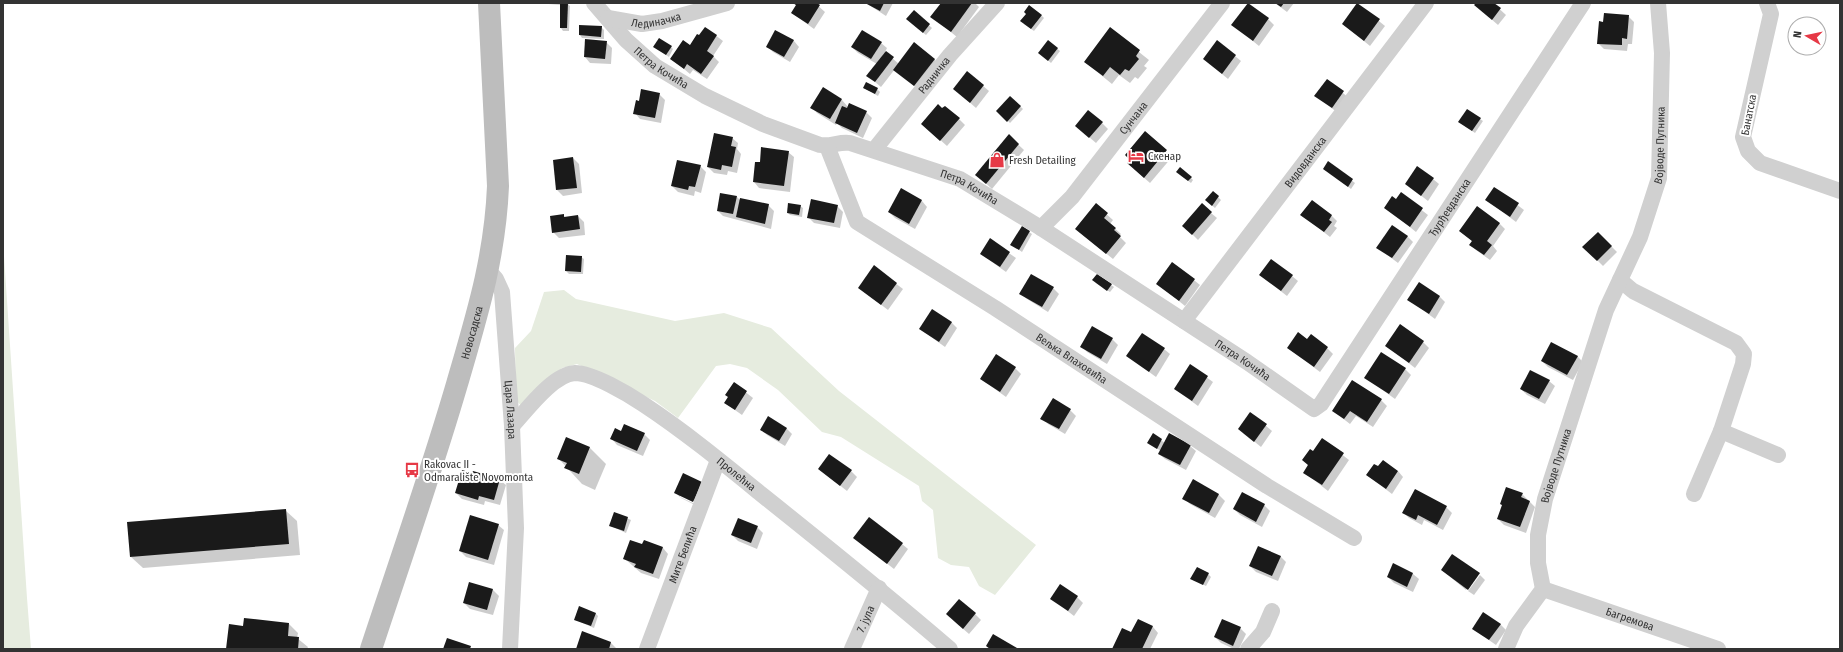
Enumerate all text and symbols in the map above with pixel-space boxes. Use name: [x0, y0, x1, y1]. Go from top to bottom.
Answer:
street label: Лединачка: [630, 10, 682, 31]
north arrow: [1787, 16, 1827, 56]
text: N: [1791, 30, 1805, 39]
street label: Петра Кочића: [631, 44, 691, 91]
street label: Радничка: [915, 54, 953, 96]
street label: Банатска: [1739, 93, 1759, 137]
street label: Сунчана: [1117, 99, 1150, 137]
street label: Војводе Путника: [1651, 106, 1667, 186]
street label: Видовданска: [1282, 134, 1329, 190]
hotel icon: Скенар: [1127, 147, 1145, 165]
place label: Скенар: [1148, 150, 1181, 163]
shop icon: Fresh Detailing: [988, 151, 1006, 169]
place label: Fresh Detailing: [1009, 154, 1076, 167]
street label: Петра Кочића: [939, 166, 1001, 207]
street label: Ђурђевданска: [1426, 176, 1473, 239]
street label: Новосадска: [458, 305, 485, 361]
street label: Вељка Влаховића: [1034, 330, 1110, 386]
street label: Петра Кочића: [1213, 336, 1273, 383]
street label: Цара Лазара: [502, 380, 519, 439]
street label: Војводе Путника: [1538, 427, 1574, 504]
street label: Пролећна: [714, 454, 758, 494]
place label: Rakovac II - Odmaralište Novomonta: [424, 458, 533, 484]
bus stop icon: Rakovac II - Odmaralište Novomonta: [403, 461, 421, 479]
street label: Мите Белића: [666, 524, 699, 585]
street label: 7. јула: [854, 603, 877, 634]
street label: Багремова: [1604, 605, 1656, 633]

